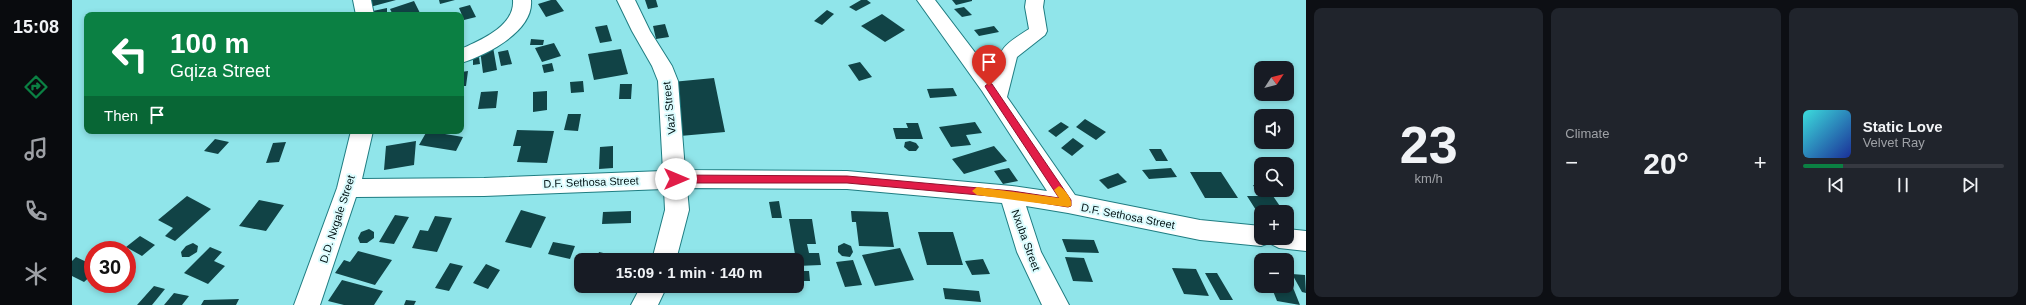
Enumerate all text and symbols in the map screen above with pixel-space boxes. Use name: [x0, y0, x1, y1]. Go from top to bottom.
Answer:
text: 15:08: [13, 17, 59, 37]
icon: left: [104, 28, 156, 80]
text: 100 m: [170, 28, 249, 59]
pin: [972, 45, 1006, 86]
icon: arrive: [978, 51, 1000, 73]
text: Gqiza Street: [170, 61, 270, 81]
north arrow: [1254, 61, 1294, 101]
map controls: [1254, 61, 1294, 293]
icon: directions: [22, 73, 50, 101]
street label: Vazi Street: [660, 81, 678, 135]
icon: arrive: [146, 104, 168, 126]
text: Then: [104, 107, 138, 124]
button: sound: [1254, 109, 1294, 149]
text: 23: [1400, 116, 1458, 174]
text: Static Love: [1863, 118, 1943, 135]
text: Climate: [1565, 126, 1609, 141]
icon: music: [22, 135, 50, 163]
text: Velvet Ray: [1863, 135, 1925, 150]
text: 20°: [1643, 147, 1689, 180]
text: −: [1565, 150, 1578, 175]
text: +: [1754, 150, 1767, 175]
button: search: [1254, 157, 1294, 197]
position arrow: [655, 158, 697, 200]
text: km/h: [1415, 171, 1443, 186]
street label: D.D. Nxgale Street: [317, 174, 357, 264]
street label: D.F. Sethosa Street: [543, 174, 639, 190]
icon: previous: [1825, 174, 1847, 196]
icon: pause: [1892, 174, 1914, 196]
icon: next: [1959, 174, 1981, 196]
icon: phone: [22, 197, 50, 225]
street label: D.F. Sethosa Street: [1080, 201, 1176, 231]
button: +: [1254, 205, 1294, 245]
street label: Nxuba Street: [1009, 208, 1043, 272]
speed limit sign: 30: [84, 241, 136, 293]
button: −: [1254, 253, 1294, 293]
icon: climate: [22, 260, 50, 288]
text: 15:09 · 1 min · 140 m: [616, 264, 762, 281]

